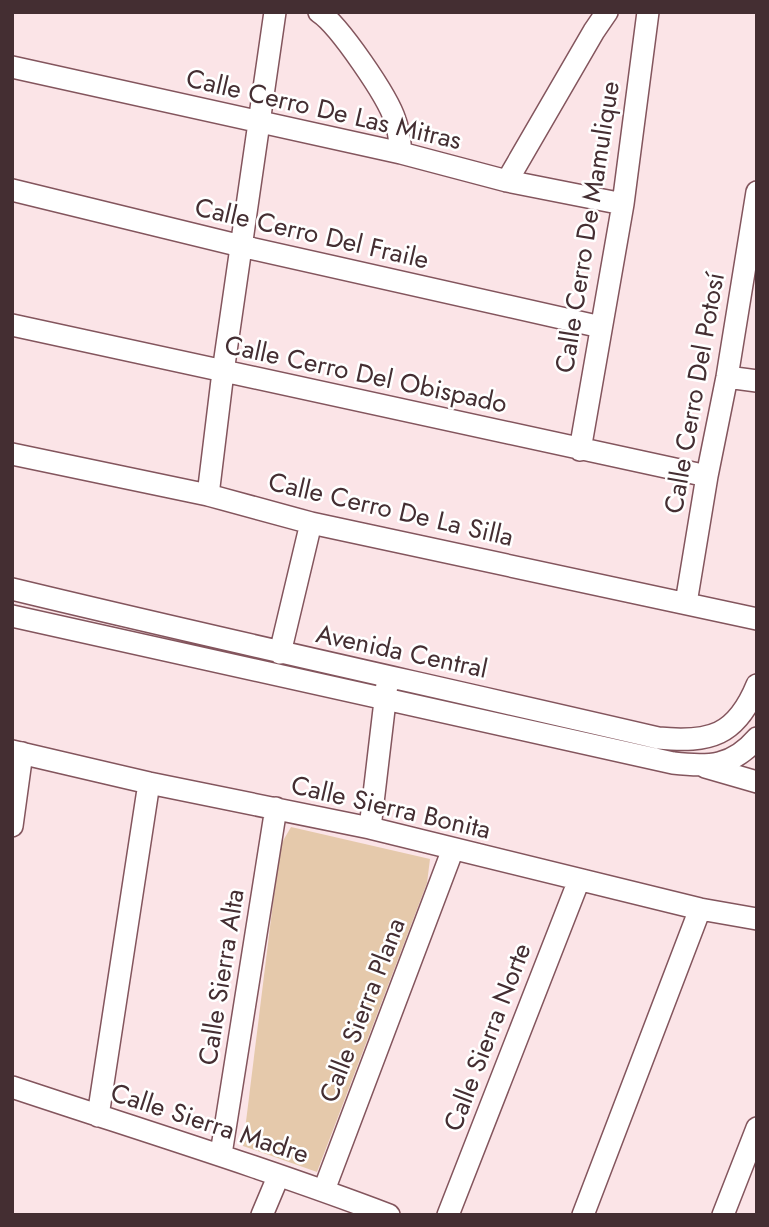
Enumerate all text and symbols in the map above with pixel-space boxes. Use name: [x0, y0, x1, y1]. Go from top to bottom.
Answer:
street label: Calle Cerro De Las Mitras: [183, 59, 465, 159]
street label: Calle Cerro De Mamulique: [545, 78, 629, 376]
street label: Calle Cerro Del Fraile: [191, 188, 433, 278]
street label: Calle Cerro Del Potosí: [654, 268, 734, 517]
street label: Calle Cerro Del Obispado: [221, 325, 511, 423]
street label: Calle Cerro De La Silla: [265, 462, 517, 556]
street label: Avenida Central: [313, 614, 491, 688]
street label: Calle Sierra Bonita: [287, 766, 495, 848]
street label: Calle Sierra Alta: [188, 886, 254, 1068]
street label: Calle Sierra Plana: [309, 912, 415, 1108]
street label: Calle Sierra Norte: [434, 937, 540, 1137]
street label: Calle Sierra Madre: [106, 1073, 314, 1173]

